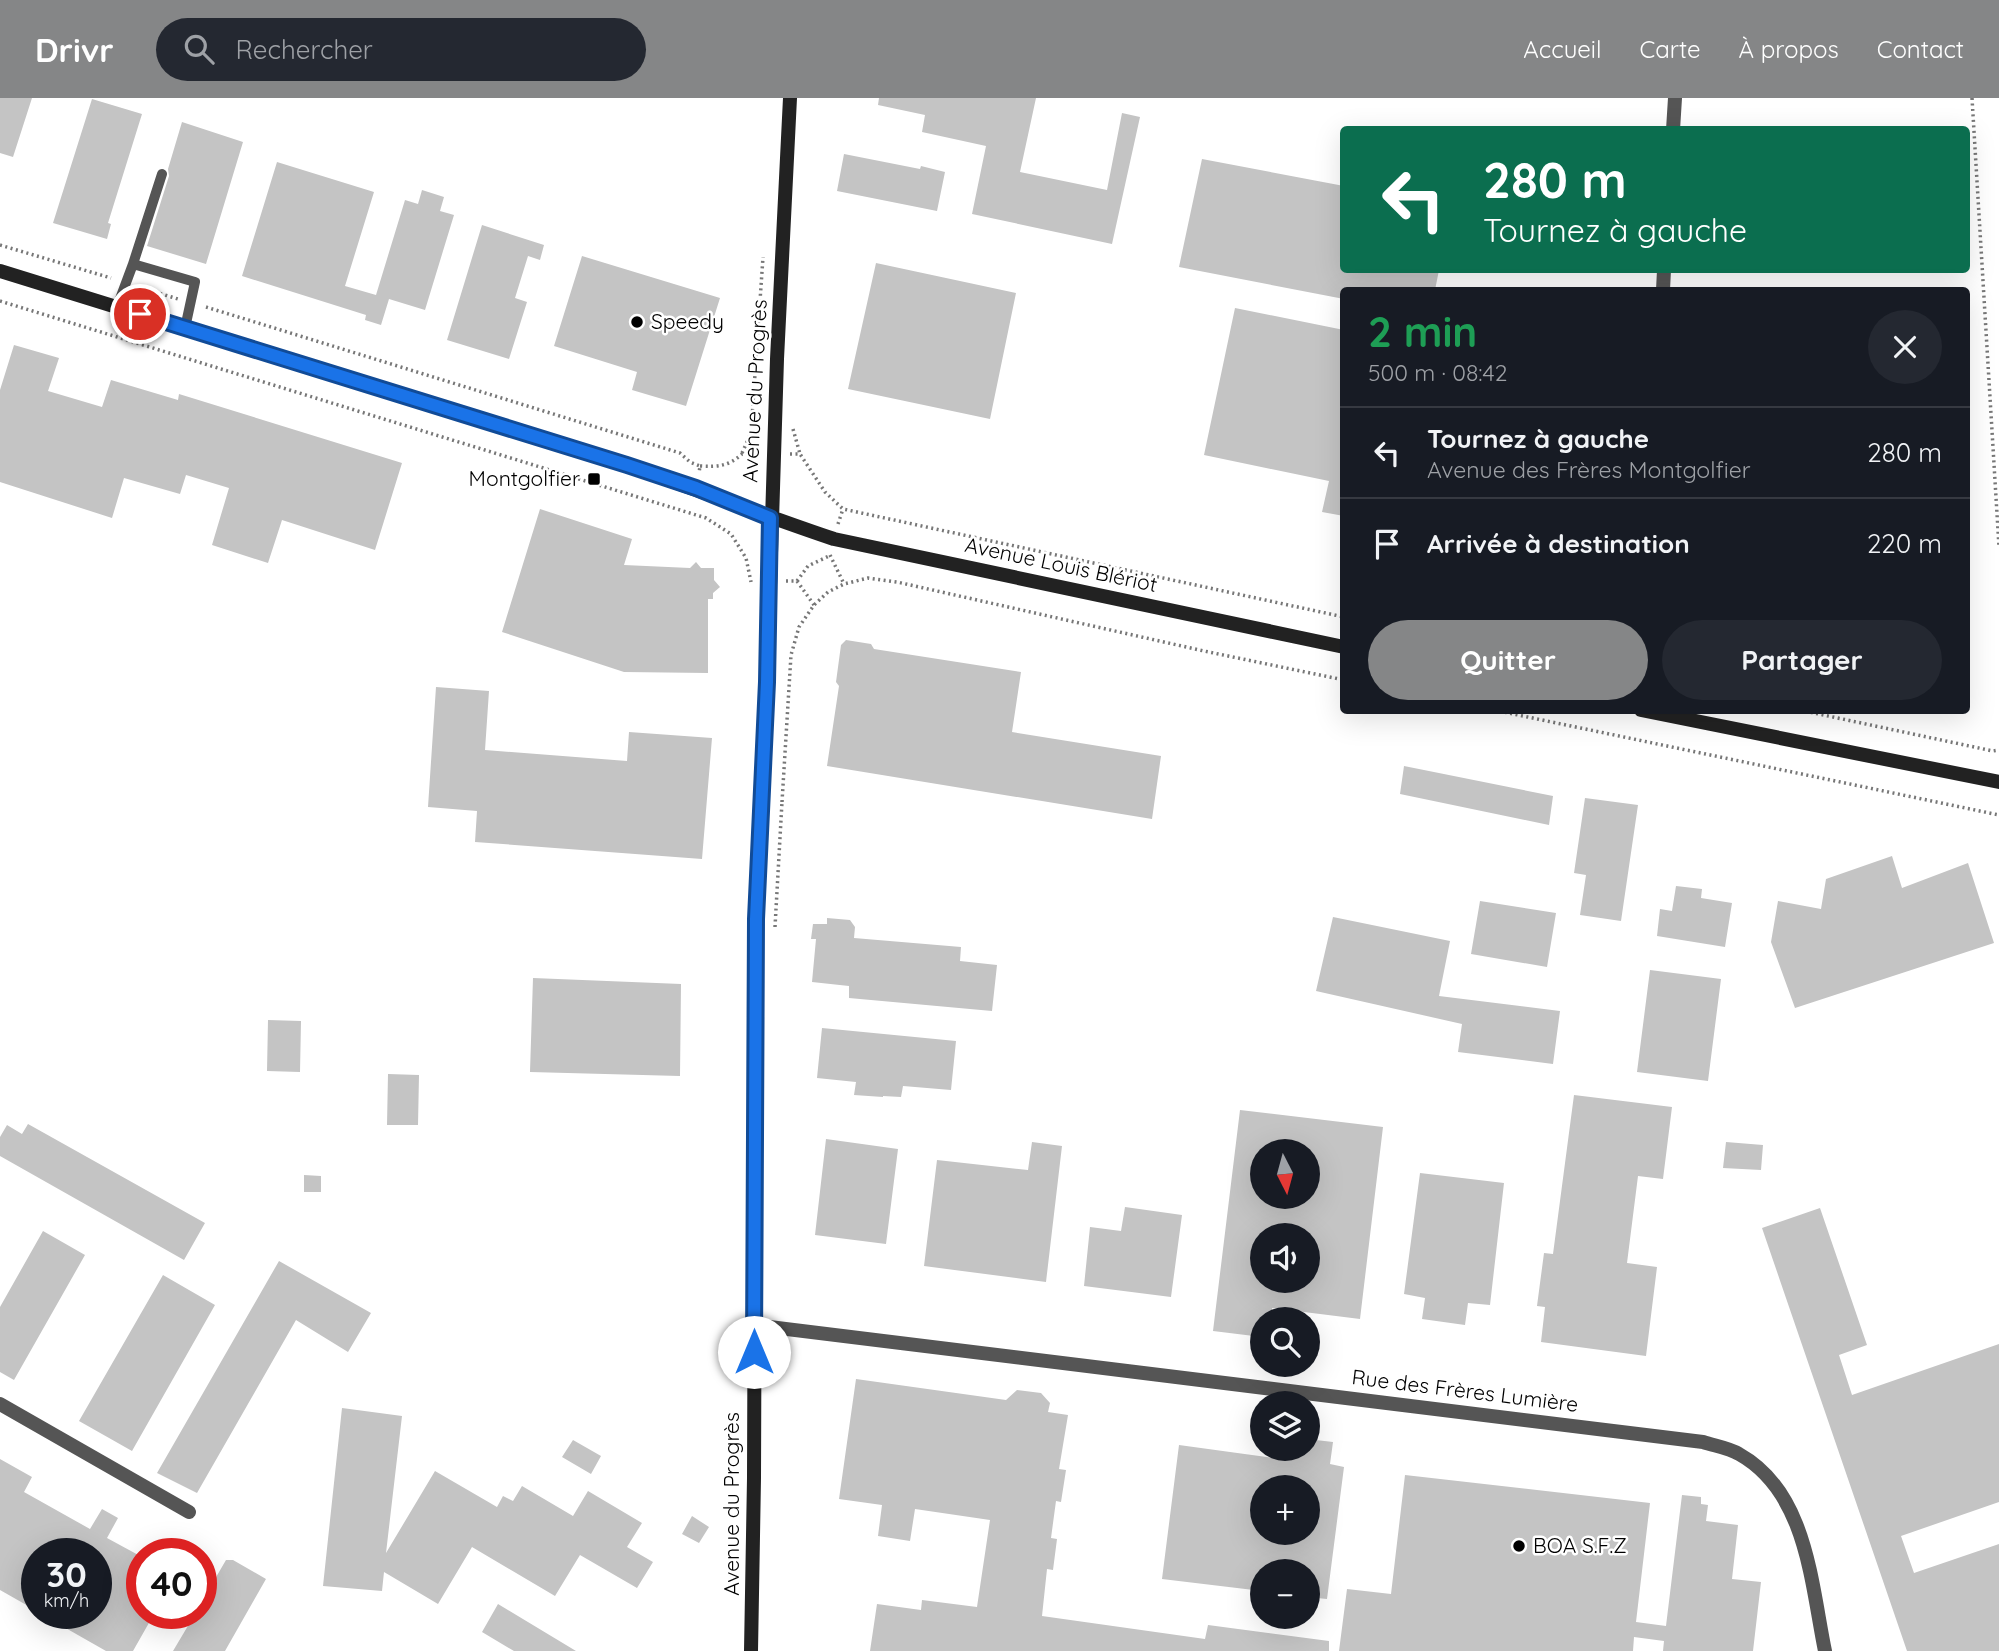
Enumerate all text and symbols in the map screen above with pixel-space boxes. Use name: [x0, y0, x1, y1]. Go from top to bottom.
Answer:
search box: [156, 18, 646, 81]
text: Drivr: [35, 29, 114, 70]
icon: search: [180, 30, 218, 68]
text: Rechercher: [236, 33, 373, 66]
text: Accueil: [1523, 34, 1602, 64]
text: Carte: [1640, 34, 1701, 64]
text: À propos: [1739, 34, 1839, 64]
text: Contact: [1877, 34, 1964, 64]
text: 280 m: [1483, 149, 1627, 210]
icon: left: [1368, 154, 1459, 245]
text: Tournez à gauche: [1483, 210, 1747, 250]
pin: [110, 284, 170, 344]
icon: arrive: [121, 295, 159, 333]
street label: Avenue du Progrès: [736, 299, 772, 483]
text: 2 min: [1368, 305, 1477, 358]
place label: Speedy: [651, 308, 724, 334]
button: close: [1868, 310, 1942, 384]
marker: Speedy: [629, 314, 645, 330]
text: 500 m · 08:42: [1368, 358, 1507, 387]
text: Tournez à gauche: [1427, 422, 1649, 455]
icon: left: [1368, 434, 1406, 472]
text: 280 m: [1867, 436, 1942, 469]
text: Avenue des Frères Montgolfier: [1427, 455, 1751, 484]
place label: Montgolfier: [469, 465, 580, 491]
marker: Montgolfier: [586, 471, 602, 487]
icon: arrive: [1368, 525, 1406, 563]
text: Arrivée à destination: [1427, 527, 1690, 560]
text: 220 m: [1867, 527, 1942, 560]
street label: Avenue Louis Blériot: [963, 531, 1160, 597]
button: Quitter: [1368, 620, 1648, 700]
button: Partager: [1662, 620, 1942, 700]
north arrow: [1250, 1139, 1320, 1209]
map controls: [1250, 1139, 1320, 1629]
button: sound: [1250, 1223, 1320, 1293]
button: search: [1250, 1307, 1320, 1377]
position arrow: [717, 1315, 791, 1389]
street label: Rue des Frères Lumière: [1350, 1363, 1580, 1417]
button: layers: [1250, 1391, 1320, 1461]
street label: Avenue du Progrès: [718, 1412, 744, 1596]
button: +: [1250, 1475, 1320, 1545]
place label: BOA S.F.Z: [1533, 1532, 1627, 1558]
speed limit sign: 40: [126, 1538, 217, 1629]
marker: BOA S.F.Z: [1511, 1538, 1527, 1554]
text: 30: [46, 1552, 87, 1596]
button: −: [1250, 1559, 1320, 1629]
text: km/h: [44, 1589, 89, 1612]

